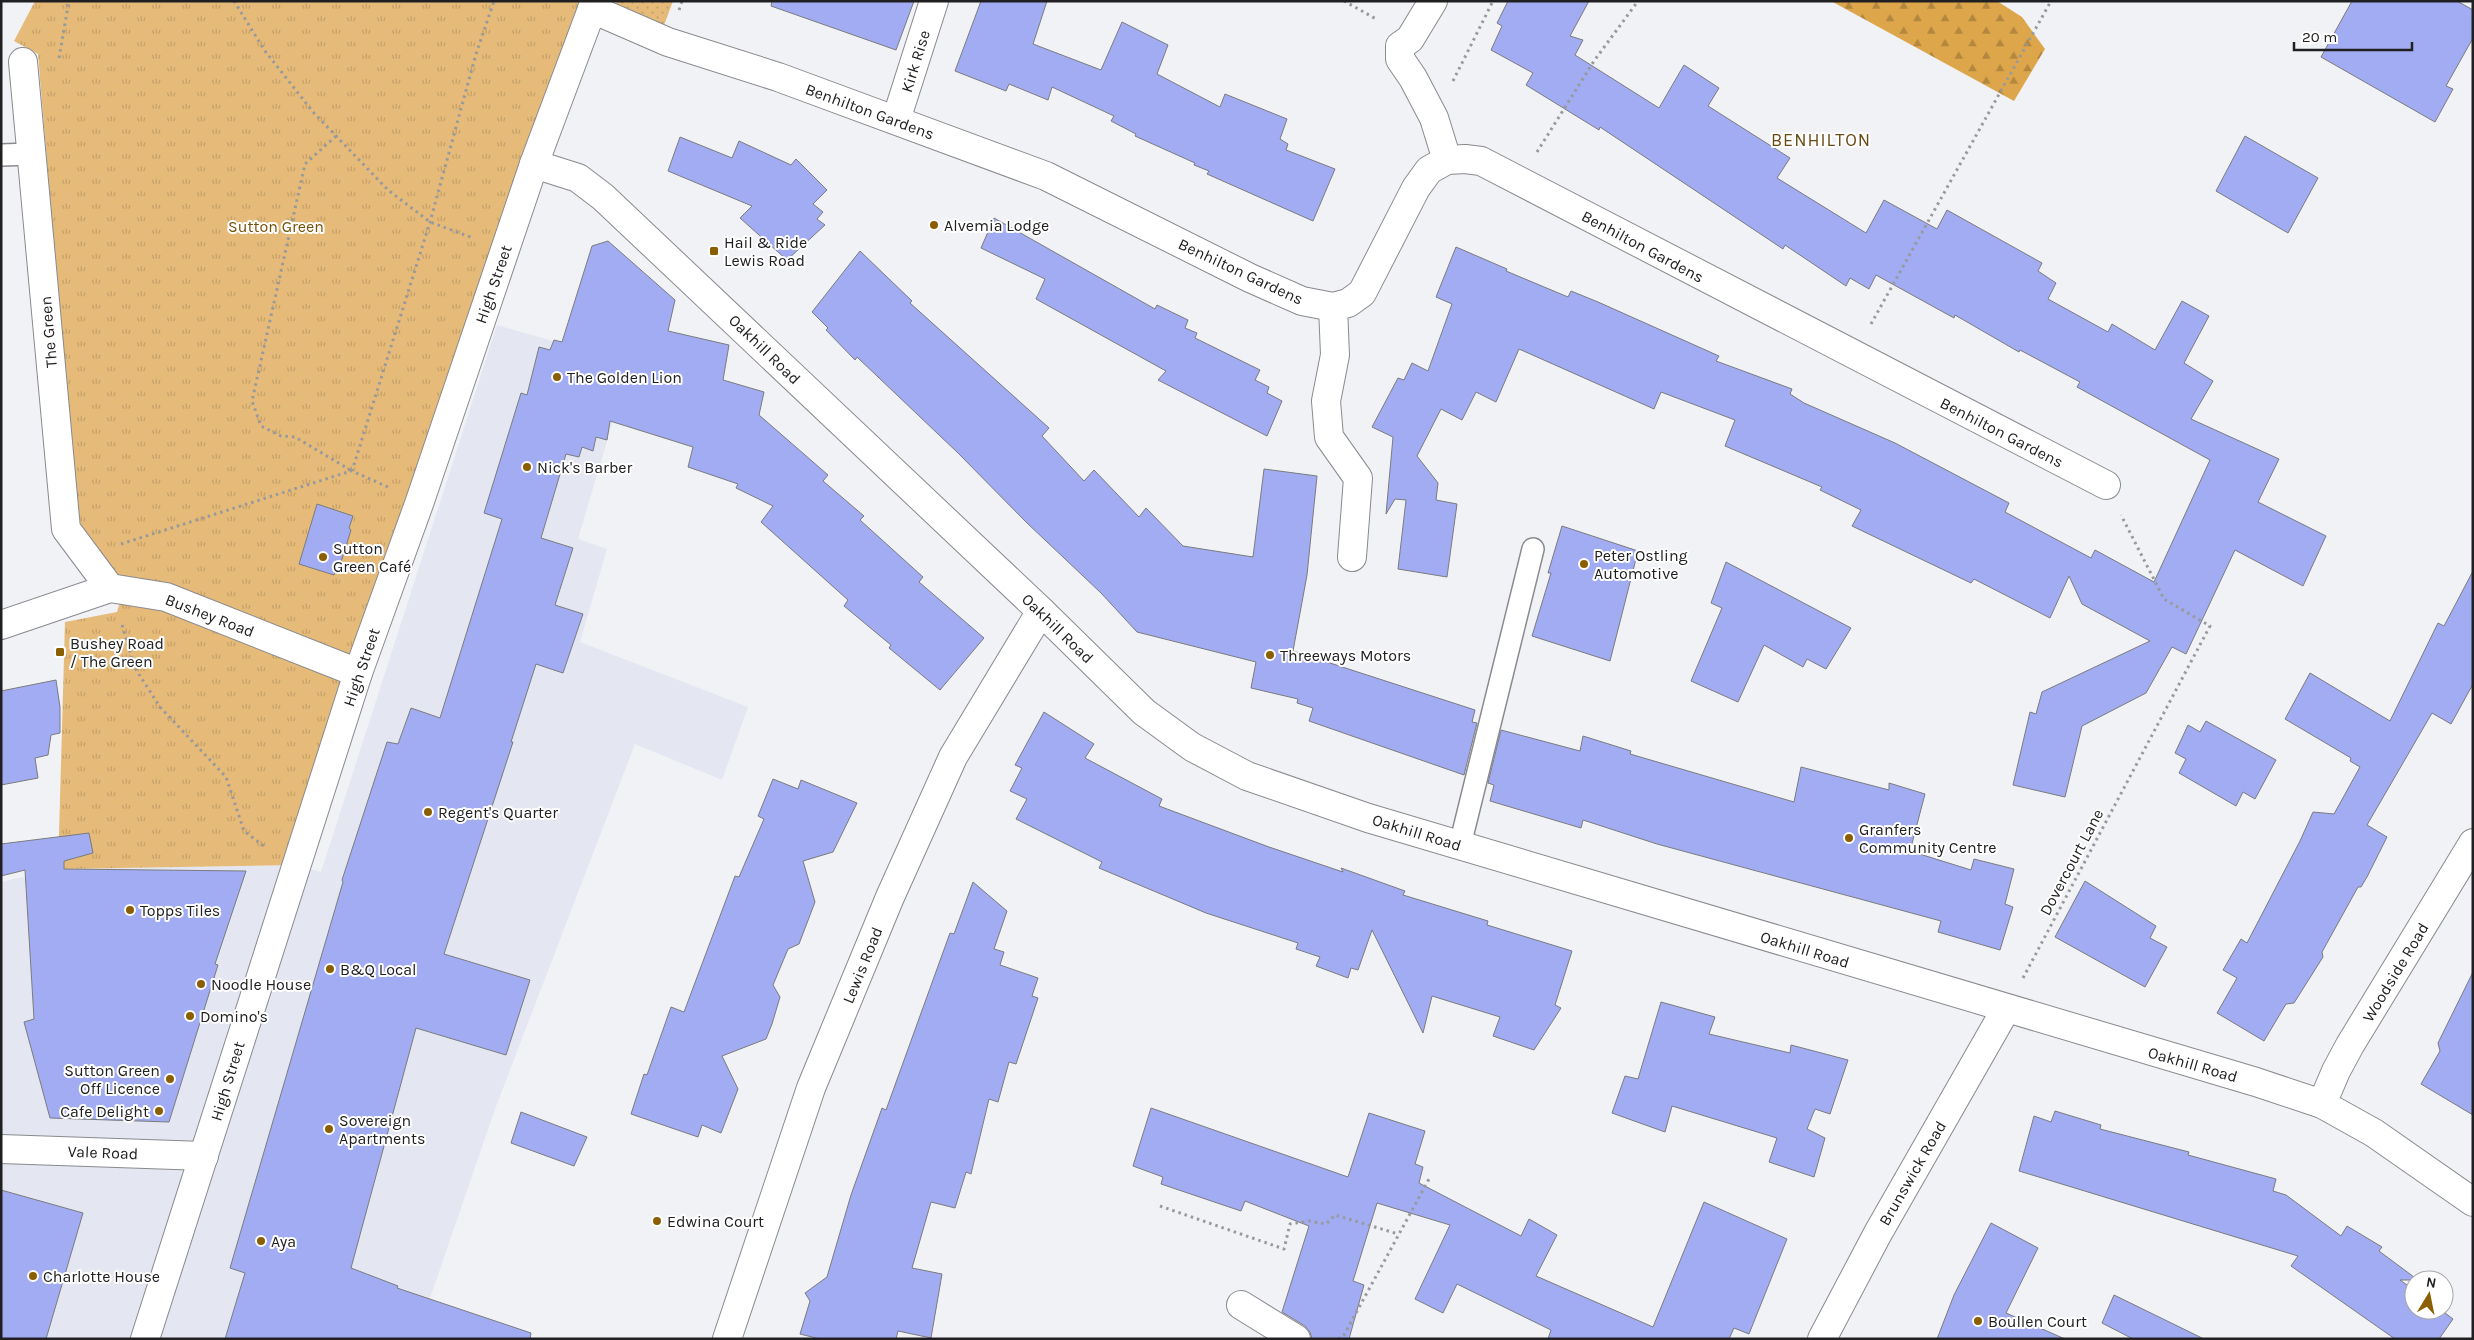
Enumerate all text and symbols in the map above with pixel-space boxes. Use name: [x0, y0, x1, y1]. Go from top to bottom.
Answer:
scale bar: [2294, 20, 2412, 52]
street label: Kirk Rise: [897, 28, 934, 95]
text: 20 m: [2302, 28, 2337, 46]
street label: Benhilton Gardens: [803, 79, 937, 144]
district label: BENHILTON: [1771, 129, 1871, 151]
street label: Benhilton Gardens: [1578, 206, 1707, 287]
place label: Alvemia Lodge: [944, 216, 1049, 235]
park label: Sutton Green: [228, 217, 324, 236]
marker: Alvemia Lodge: [928, 219, 940, 231]
place label: Hail & Ride Lewis Road: [724, 233, 807, 270]
street label: Benhilton Gardens: [1175, 234, 1306, 309]
street label: High Street: [471, 242, 516, 326]
marker: Hail & Ride Lewis Road: [708, 245, 720, 257]
street label: The Green: [36, 295, 61, 369]
street label: Oakhill Road: [725, 311, 804, 388]
place label: The Golden Lion: [567, 368, 682, 387]
marker: The Golden Lion: [551, 371, 563, 383]
street label: Benhilton Gardens: [1937, 393, 2066, 472]
place label: Nick's Barber: [537, 458, 633, 477]
marker: Nick's Barber: [521, 461, 533, 473]
place label: Sutton Green Café: [333, 539, 411, 576]
place label: Peter Ostling Automotive: [1594, 546, 1688, 583]
marker: Sutton Green Café: [317, 551, 329, 563]
marker: Peter Ostling Automotive: [1578, 558, 1590, 570]
street label: Bushey Road: [163, 590, 257, 641]
street label: Oakhill Road: [1018, 590, 1097, 667]
street label: High Street: [339, 625, 384, 709]
place label: Bushey Road / The Green: [70, 634, 164, 671]
marker: Bushey Road / The Green: [54, 646, 66, 658]
place label: Threeways Motors: [1280, 646, 1411, 665]
marker: Threeways Motors: [1264, 649, 1276, 661]
place label: Regent's Quarter: [438, 803, 558, 822]
marker: Regent's Quarter: [422, 806, 434, 818]
street label: Dovercourt Lane: [2035, 806, 2107, 919]
street label: Oakhill Road: [1370, 810, 1464, 855]
place label: Granfers Community Centre: [1859, 820, 1997, 857]
marker: Granfers Community Centre: [1843, 832, 1855, 844]
place label: Topps Tiles: [140, 901, 220, 920]
marker: Topps Tiles: [124, 904, 136, 916]
street label: Woodside Road: [2358, 919, 2432, 1025]
street label: Lewis Road: [838, 924, 886, 1006]
street label: Oakhill Road: [1758, 927, 1852, 972]
place label: B&Q Local: [340, 960, 417, 979]
marker: B&Q Local: [324, 963, 336, 975]
place label: Noodle House: [211, 975, 311, 994]
marker: Noodle House: [195, 978, 207, 990]
place label: Domino's: [200, 1007, 268, 1026]
marker: Domino's: [184, 1010, 196, 1022]
street label: High Street: [206, 1039, 249, 1123]
street label: Oakhill Road: [2146, 1043, 2240, 1086]
place label: Sutton Green Off Licence: [64, 1061, 160, 1098]
marker: Sutton Green Off Licence: [164, 1073, 176, 1085]
place label: Cafe Delight: [60, 1102, 149, 1121]
marker: Cafe Delight: [153, 1105, 165, 1117]
place label: Sovereign Apartments: [339, 1111, 425, 1148]
street label: Brunswick Road: [1875, 1118, 1950, 1229]
marker: Sovereign Apartments: [323, 1123, 335, 1135]
street label: Vale Road: [67, 1142, 139, 1163]
place label: Edwina Court: [667, 1212, 764, 1231]
marker: Edwina Court: [651, 1215, 663, 1227]
place label: Aya: [271, 1232, 296, 1251]
marker: Aya: [255, 1235, 267, 1247]
place label: Charlotte House: [43, 1267, 160, 1286]
marker: Charlotte House: [27, 1270, 39, 1282]
north arrow: [2404, 1270, 2454, 1320]
text: N: [2425, 1273, 2438, 1292]
place label: Boullen Court: [1988, 1312, 2087, 1331]
marker: Boullen Court: [1972, 1315, 1984, 1327]

